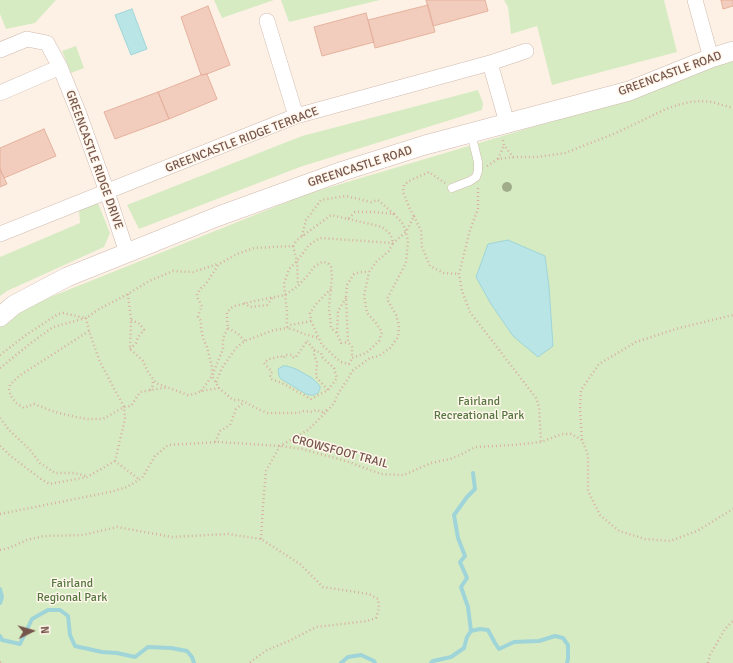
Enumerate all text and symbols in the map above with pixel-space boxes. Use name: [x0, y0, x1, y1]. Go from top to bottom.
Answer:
street label: GREENCASTLE ROAD: [616, 49, 724, 99]
street label: GREENCASTLE RIDGE DRIVE: [62, 89, 126, 231]
street label: GREENCASTLE RIDGE TERRACE: [163, 104, 321, 176]
street label: GREENCASTLE ROAD: [306, 143, 414, 191]
park label: Fairland Recreational Park: [434, 395, 524, 423]
street label: CROWSFOOT TRAIL: [290, 432, 390, 472]
park label: Fairland Regional Park: [37, 577, 107, 605]
north arrow: [12, 611, 52, 651]
text: N: [38, 626, 51, 634]

